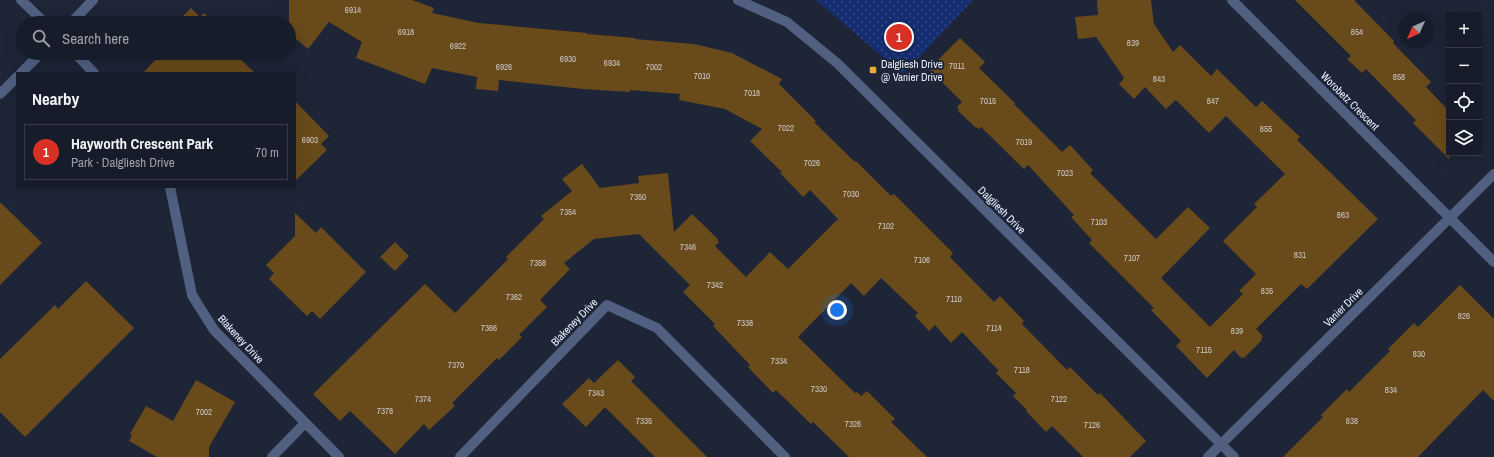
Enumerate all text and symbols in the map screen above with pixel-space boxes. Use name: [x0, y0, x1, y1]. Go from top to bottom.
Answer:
house number: 6914: [345, 4, 361, 16]
north arrow: [1398, 12, 1434, 48]
map controls: [1446, 12, 1482, 156]
button: +: [1446, 12, 1482, 48]
search box: [16, 16, 296, 60]
pin: 1: [886, 22, 912, 52]
house number: 6918: [398, 26, 414, 38]
house number: 854: [1351, 26, 1363, 38]
icon: search: [30, 27, 52, 49]
text: Search here: [62, 28, 129, 49]
house number: 839: [1127, 37, 1139, 49]
house number: 6922: [450, 40, 466, 52]
button: −: [1446, 48, 1482, 84]
house number: 6930: [560, 53, 576, 65]
house number: 6934: [604, 57, 620, 69]
place label: Dalgliesh Drive @ Vanier Drive: [881, 57, 943, 84]
house number: 7011: [949, 60, 965, 72]
house number: 6926: [496, 61, 512, 73]
house number: 7002: [646, 61, 662, 73]
marker: Dalgliesh Drive @ Vanier Drive: [868, 65, 878, 75]
street label: Worobetz Crescent: [1318, 69, 1383, 134]
house number: 7010: [694, 70, 710, 82]
house number: 858: [1393, 71, 1405, 83]
house number: 843: [1153, 73, 1165, 85]
button: locate: [1446, 84, 1482, 120]
text: Nearby: [32, 87, 79, 110]
house number: 7018: [744, 87, 760, 99]
house number: 7015: [980, 95, 996, 107]
house number: 847: [1207, 95, 1219, 107]
button: layers: [1446, 120, 1482, 156]
house number: 7022: [778, 122, 794, 134]
house number: 855: [1260, 123, 1272, 135]
text: Hayworth Crescent Park: [71, 133, 213, 154]
house number: 6903: [302, 134, 318, 146]
house number: 7019: [1016, 136, 1032, 148]
text: 1: [43, 144, 49, 161]
text: 70 m: [255, 144, 279, 161]
text: Park · Dalgliesh Drive: [71, 154, 175, 171]
house number: 7026: [804, 157, 820, 169]
house number: 7023: [1057, 167, 1073, 179]
street label: Dalgliesh Drive: [975, 183, 1029, 237]
house number: 7030: [843, 188, 859, 200]
house number: 7350: [630, 191, 646, 203]
house number: 7354: [560, 206, 576, 218]
house number: 863: [1337, 209, 1349, 221]
house number: 7103: [1091, 216, 1107, 228]
house number: 7102: [878, 220, 894, 232]
house number: 7346: [680, 241, 696, 253]
house number: 831: [1294, 249, 1306, 261]
house number: 7107: [1124, 252, 1140, 264]
house number: 7106: [914, 254, 930, 266]
house number: 7358: [530, 257, 546, 269]
house number: 7342: [707, 279, 723, 291]
street label: Vanier Drive: [1320, 284, 1366, 330]
house number: 835: [1261, 285, 1273, 297]
house number: 7362: [506, 291, 522, 303]
house number: 7110: [946, 293, 962, 305]
street label: Blakeney Drive: [548, 295, 600, 349]
your location: [827, 300, 847, 320]
house number: 826: [1458, 310, 1470, 322]
street label: Blakeney Drive: [215, 312, 267, 366]
house number: 7338: [737, 317, 753, 329]
house number: 7366: [481, 322, 497, 334]
house number: 7114: [986, 322, 1002, 334]
house number: 839: [1231, 325, 1243, 337]
house number: 7115: [1196, 344, 1212, 356]
house number: 830: [1413, 348, 1425, 360]
house number: 7334: [771, 355, 787, 367]
house number: 7370: [448, 359, 464, 371]
house number: 7118: [1014, 364, 1030, 376]
house number: 7330: [811, 383, 827, 395]
house number: 834: [1385, 384, 1397, 396]
house number: 7343: [588, 387, 604, 399]
house number: 7374: [415, 393, 431, 405]
house number: 7122: [1051, 393, 1067, 405]
house number: 7378: [377, 405, 393, 417]
house number: 7002: [196, 406, 212, 418]
house number: 7335: [636, 415, 652, 427]
house number: 838: [1346, 415, 1358, 427]
house number: 7326: [845, 418, 861, 430]
house number: 7126: [1084, 419, 1100, 431]

